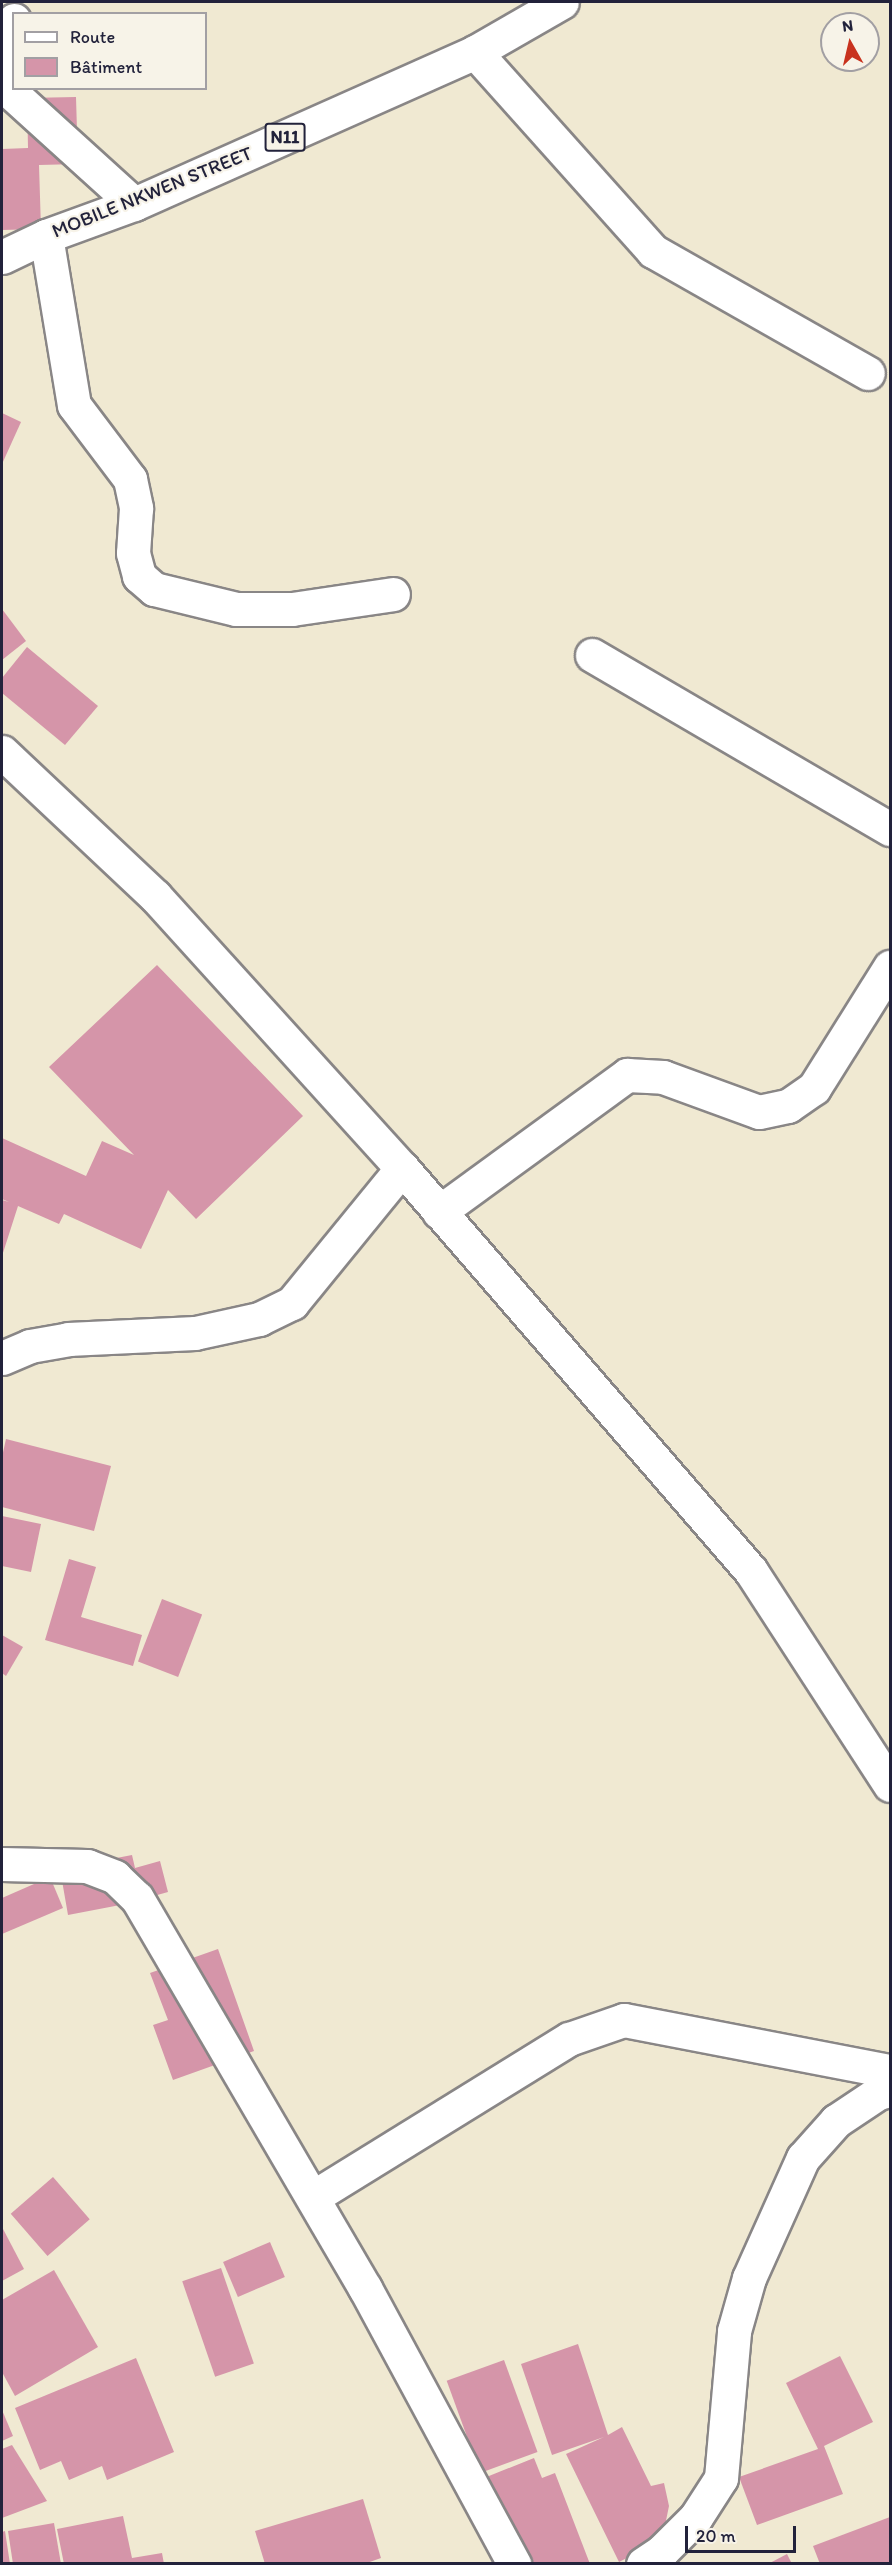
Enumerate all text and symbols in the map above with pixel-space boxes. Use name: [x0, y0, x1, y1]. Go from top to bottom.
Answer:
legend: [12, 12, 207, 90]
north arrow: [820, 12, 880, 72]
text: N: [841, 16, 854, 36]
text: Route: [70, 26, 115, 48]
text: Bâtiment: [70, 56, 142, 78]
road number: N11: [264, 122, 306, 152]
street label: MOBILE NKWEN STREET: [48, 141, 256, 243]
scale bar: [688, 2514, 799, 2552]
text: 20 m: [696, 2525, 736, 2547]

